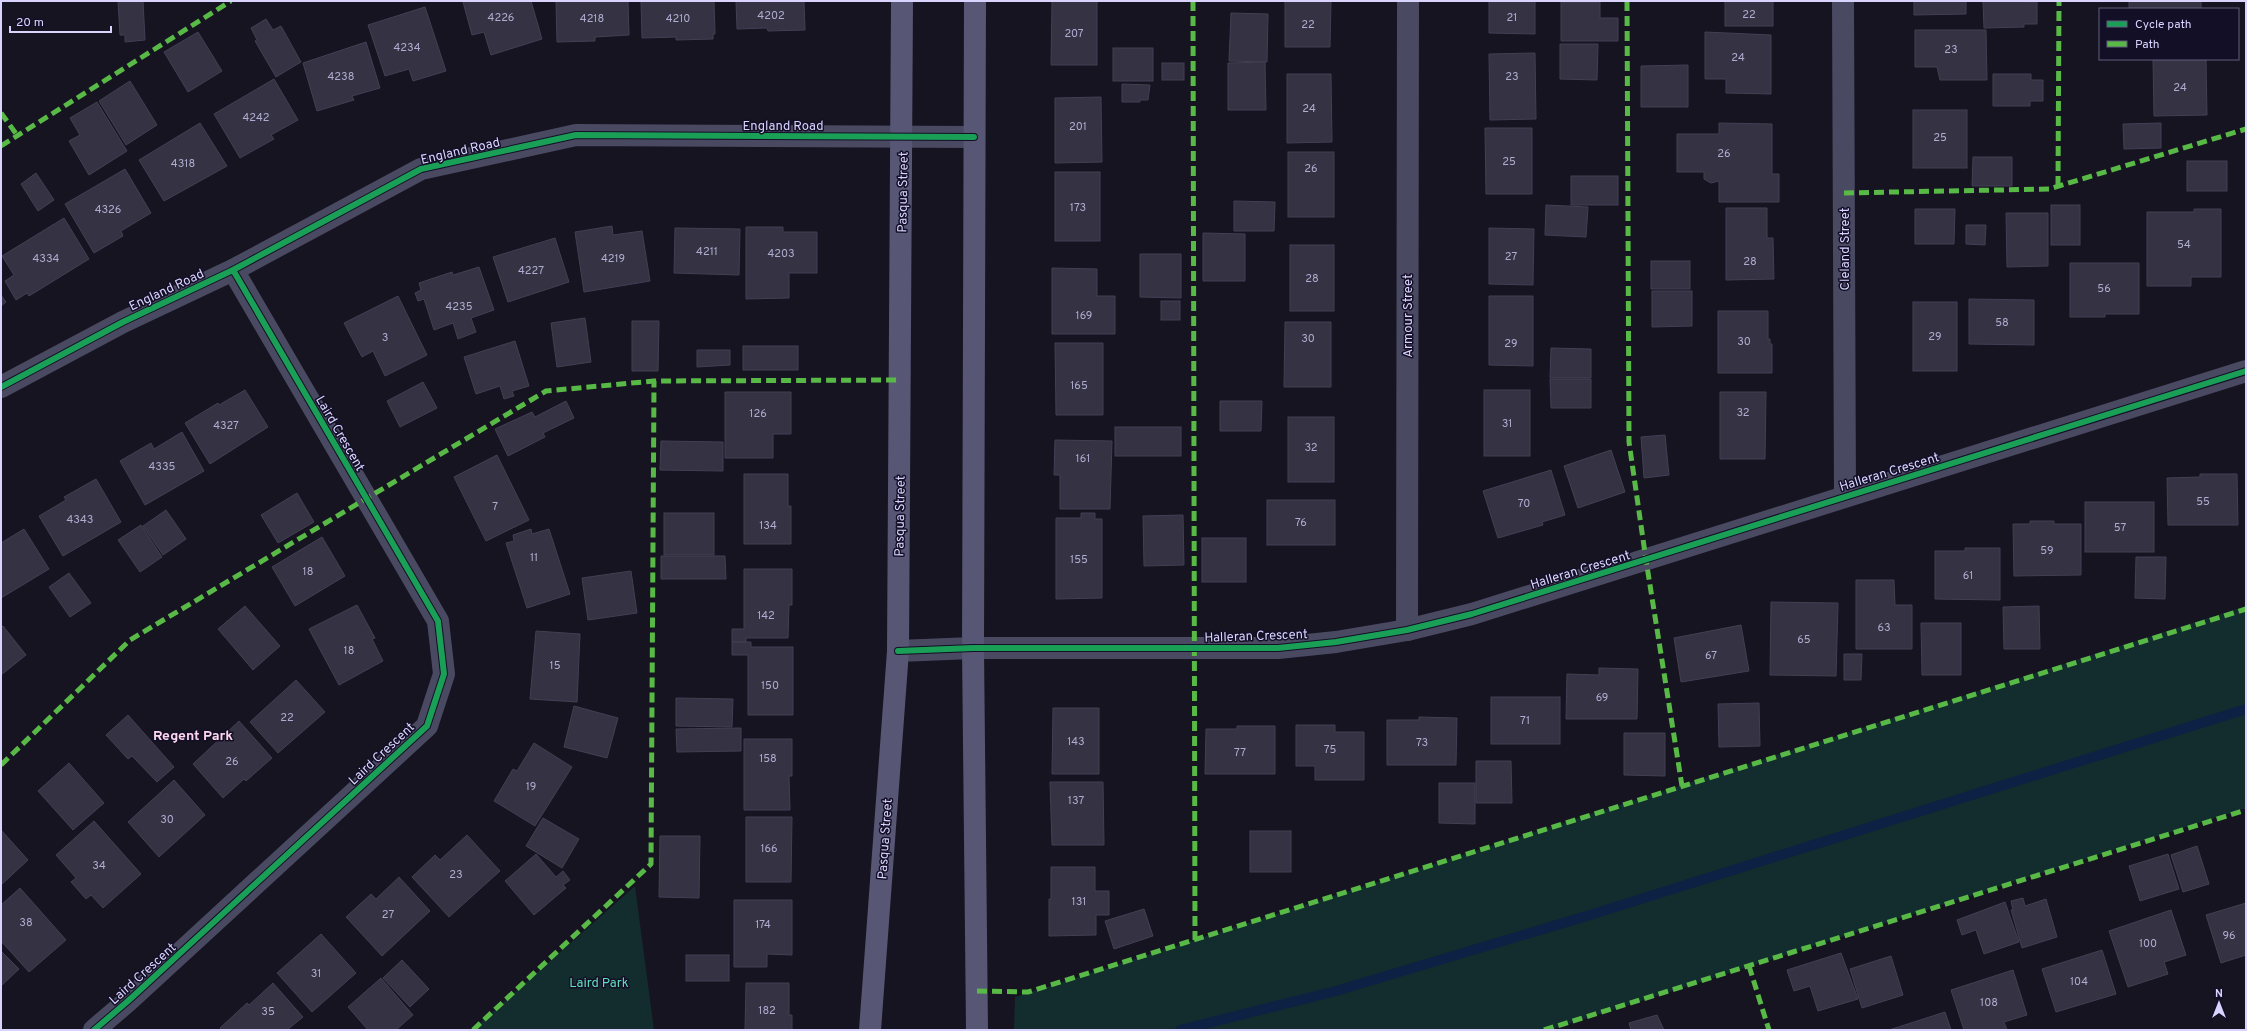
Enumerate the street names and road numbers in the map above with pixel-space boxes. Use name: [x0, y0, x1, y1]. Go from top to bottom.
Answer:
street label: England Road: [743, 119, 823, 135]
street label: England Road: [419, 135, 502, 169]
street label: Pasqua Street: [895, 151, 913, 233]
street label: Cleland Street: [1838, 207, 1854, 290]
street label: England Road: [127, 266, 207, 315]
street label: Armour Street: [1401, 274, 1417, 358]
street label: Laird Crescent: [311, 394, 367, 475]
street label: Halleran Crescent: [1838, 450, 1941, 496]
street label: Pasqua Street: [892, 475, 910, 557]
street label: Halleran Crescent: [1529, 548, 1632, 594]
street label: Halleran Crescent: [1204, 627, 1308, 647]
street label: Laird Crescent: [346, 720, 419, 789]
street label: Pasqua Street: [875, 798, 897, 880]
street label: Laird Crescent: [107, 940, 180, 1009]

